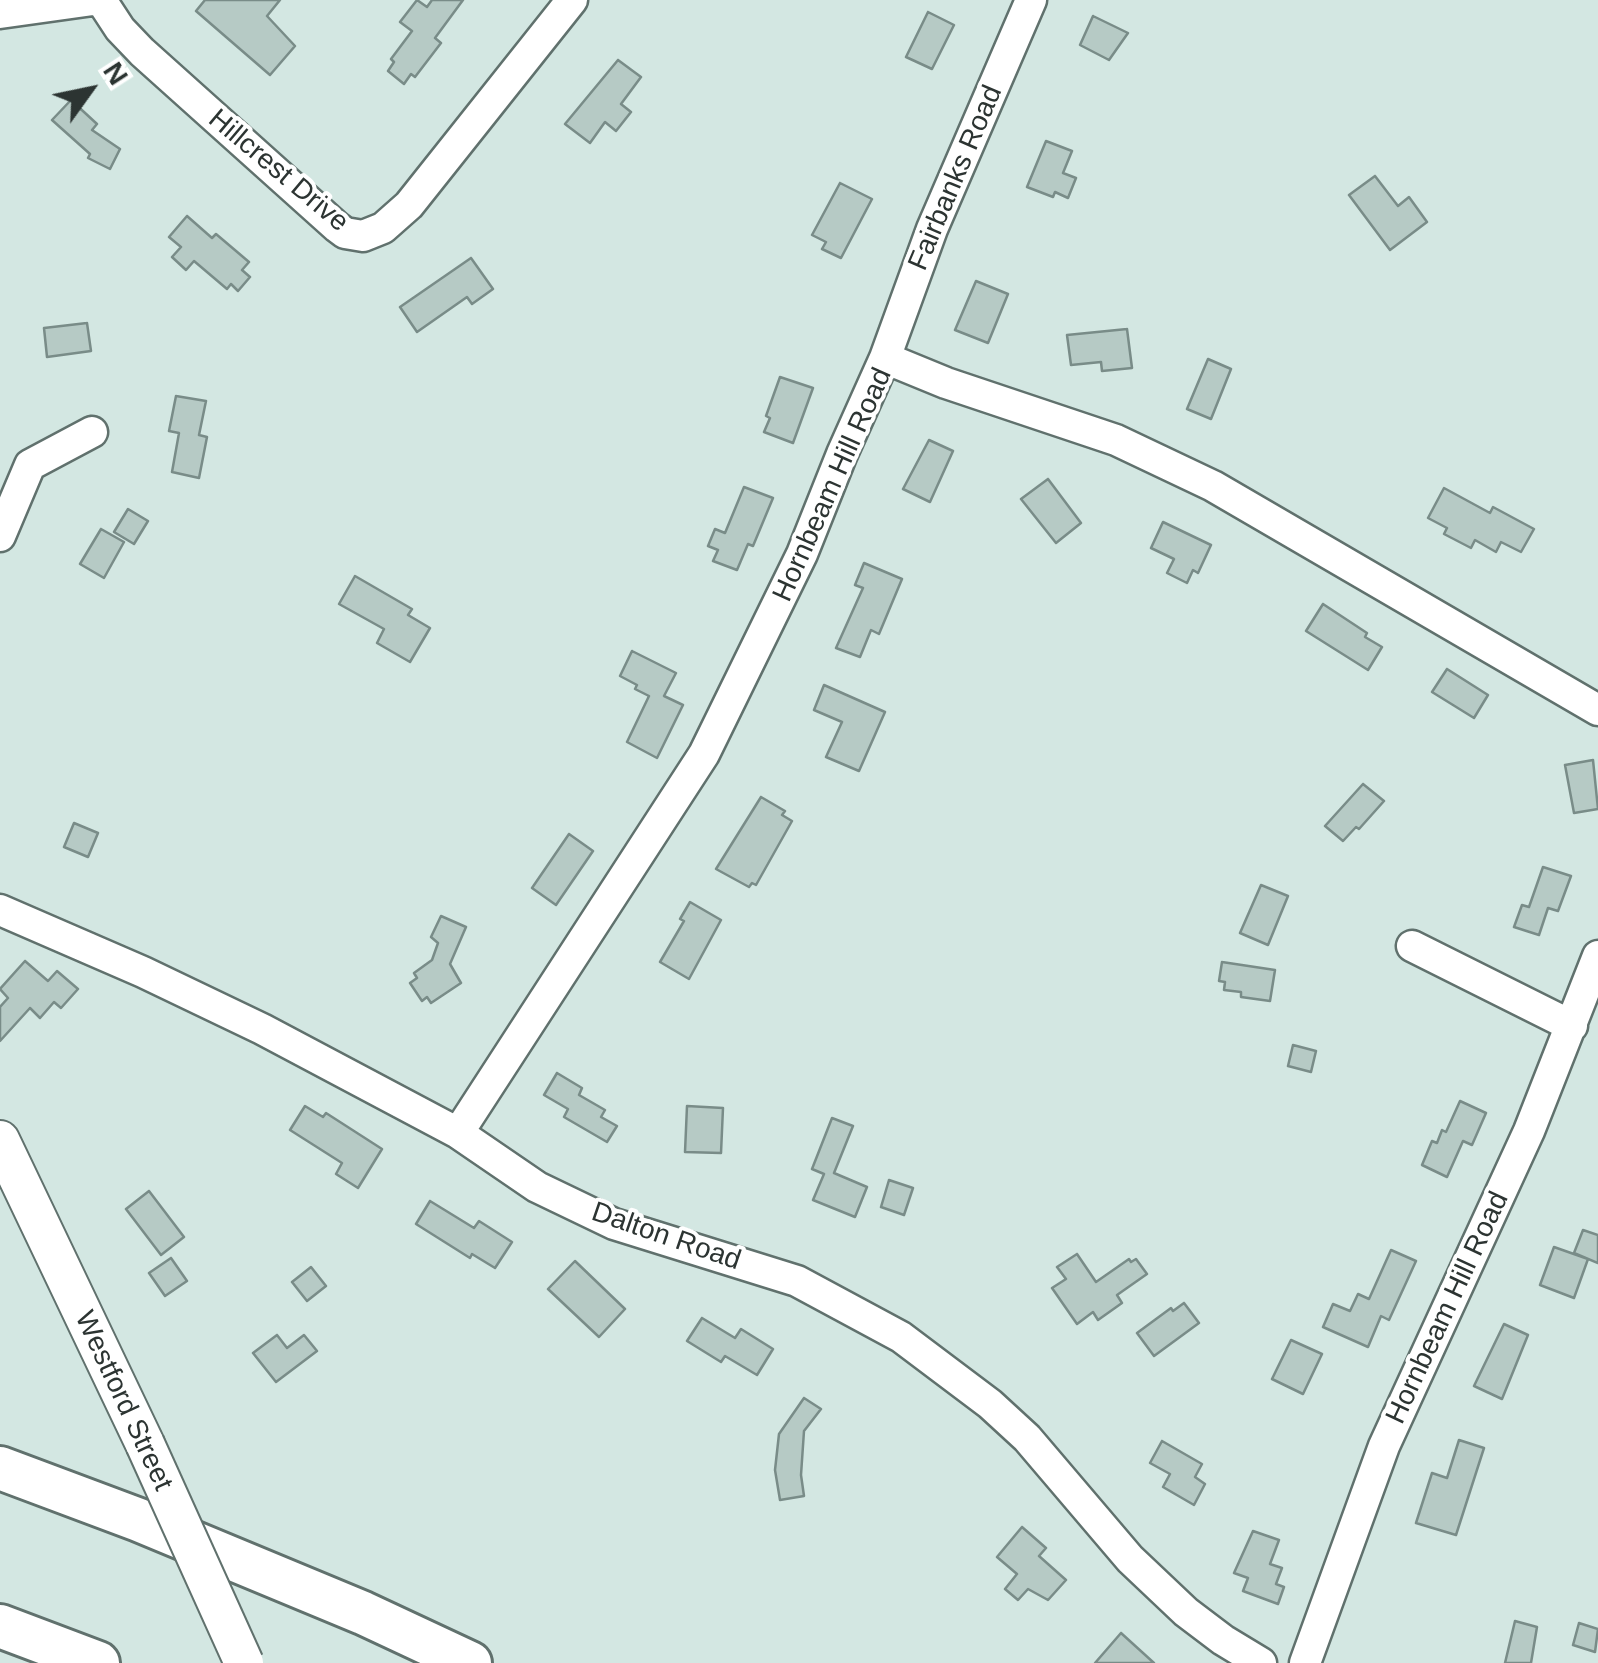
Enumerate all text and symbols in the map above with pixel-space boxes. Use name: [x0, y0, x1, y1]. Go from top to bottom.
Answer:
north arrow: [40, 40, 140, 140]
text: N: [97, 56, 134, 90]
street label: Fairbanks Road: [902, 80, 1010, 276]
street label: Hillcrest Drive: [201, 103, 355, 239]
street label: Hornbeam Hill Road: [766, 363, 900, 607]
street label: Hornbeam Hill Road: [1380, 1187, 1516, 1429]
street label: Dalton Road: [587, 1196, 745, 1278]
street label: Westford Street: [67, 1306, 179, 1496]

